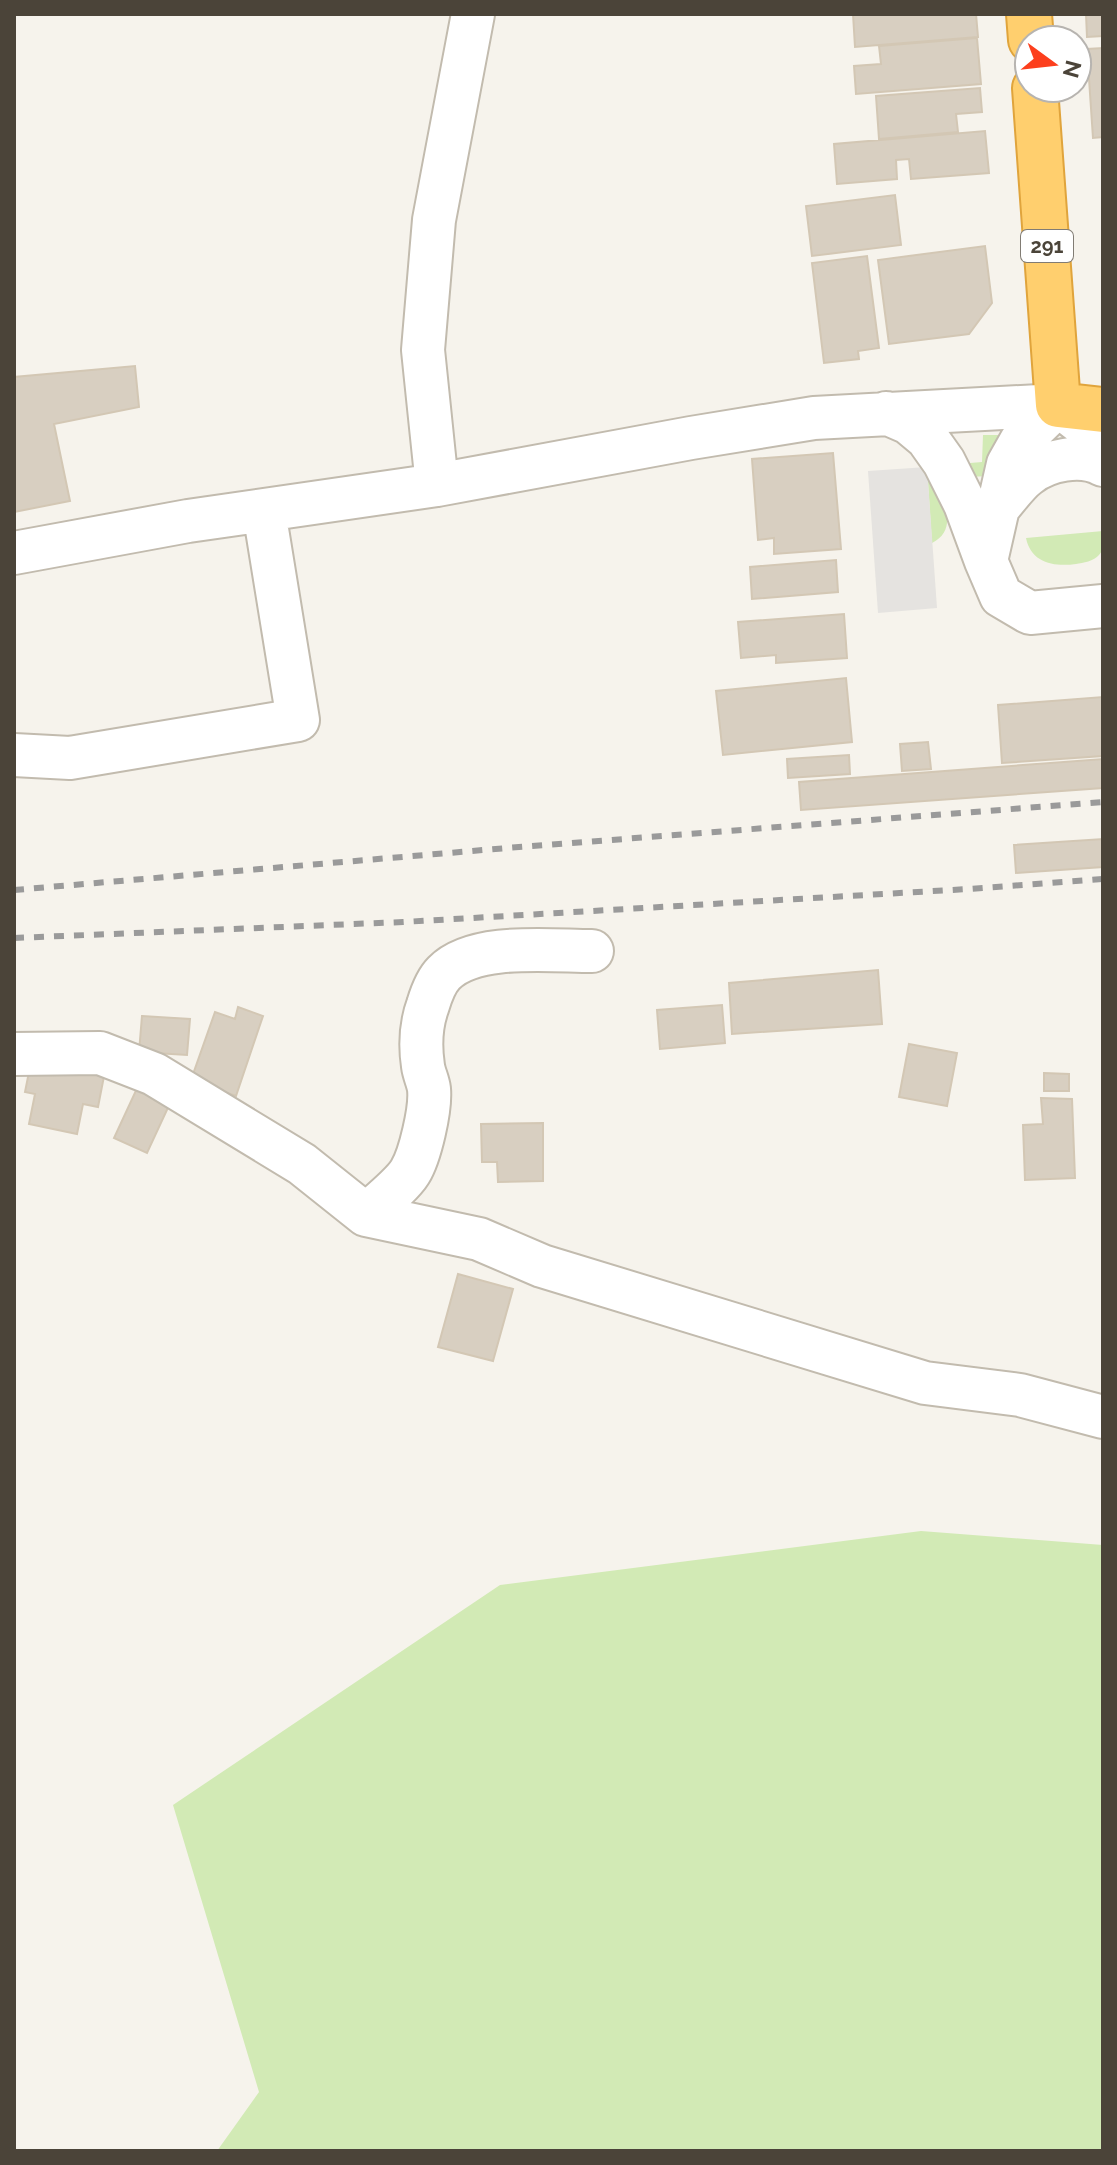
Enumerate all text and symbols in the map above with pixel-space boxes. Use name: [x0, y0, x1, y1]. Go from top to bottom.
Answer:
north arrow: [1013, 24, 1093, 104]
text: N: [1058, 58, 1087, 81]
road number: 291: [1021, 230, 1073, 262]

